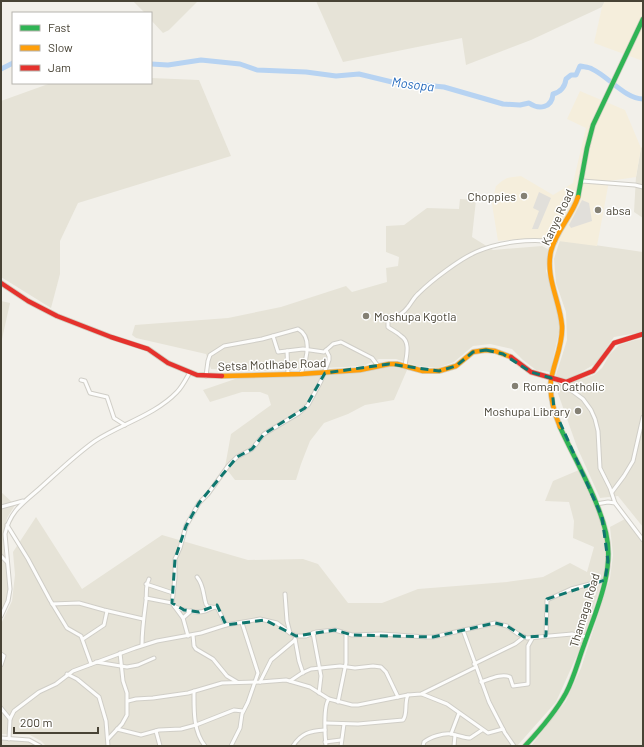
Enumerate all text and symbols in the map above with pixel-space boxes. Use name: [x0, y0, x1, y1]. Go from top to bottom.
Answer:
legend: [12, 12, 152, 84]
text: Fast: [48, 20, 71, 34]
text: Slow: [48, 40, 73, 54]
text: Jam: [48, 60, 71, 74]
water label: Mosopa: [391, 73, 435, 95]
street label: Kanye Road: [538, 187, 576, 247]
place label: Choppies: [467, 189, 516, 203]
marker: Choppies: [519, 191, 529, 201]
place label: absa: [606, 203, 631, 217]
marker: absa: [593, 205, 603, 215]
place label: Moshupa Kgotla: [374, 309, 456, 323]
marker: Moshupa Kgotla: [361, 311, 371, 321]
street label: Setsa Motlhabe Road: [217, 355, 327, 373]
place label: Roman Catholic: [523, 379, 604, 393]
marker: Roman Catholic: [510, 381, 520, 391]
place label: Moshupa Library: [484, 404, 570, 418]
marker: Moshupa Library: [573, 406, 583, 416]
street label: Thamaga Road: [566, 571, 602, 649]
scale bar: [14, 709, 98, 735]
text: 200 m: [20, 715, 52, 729]

